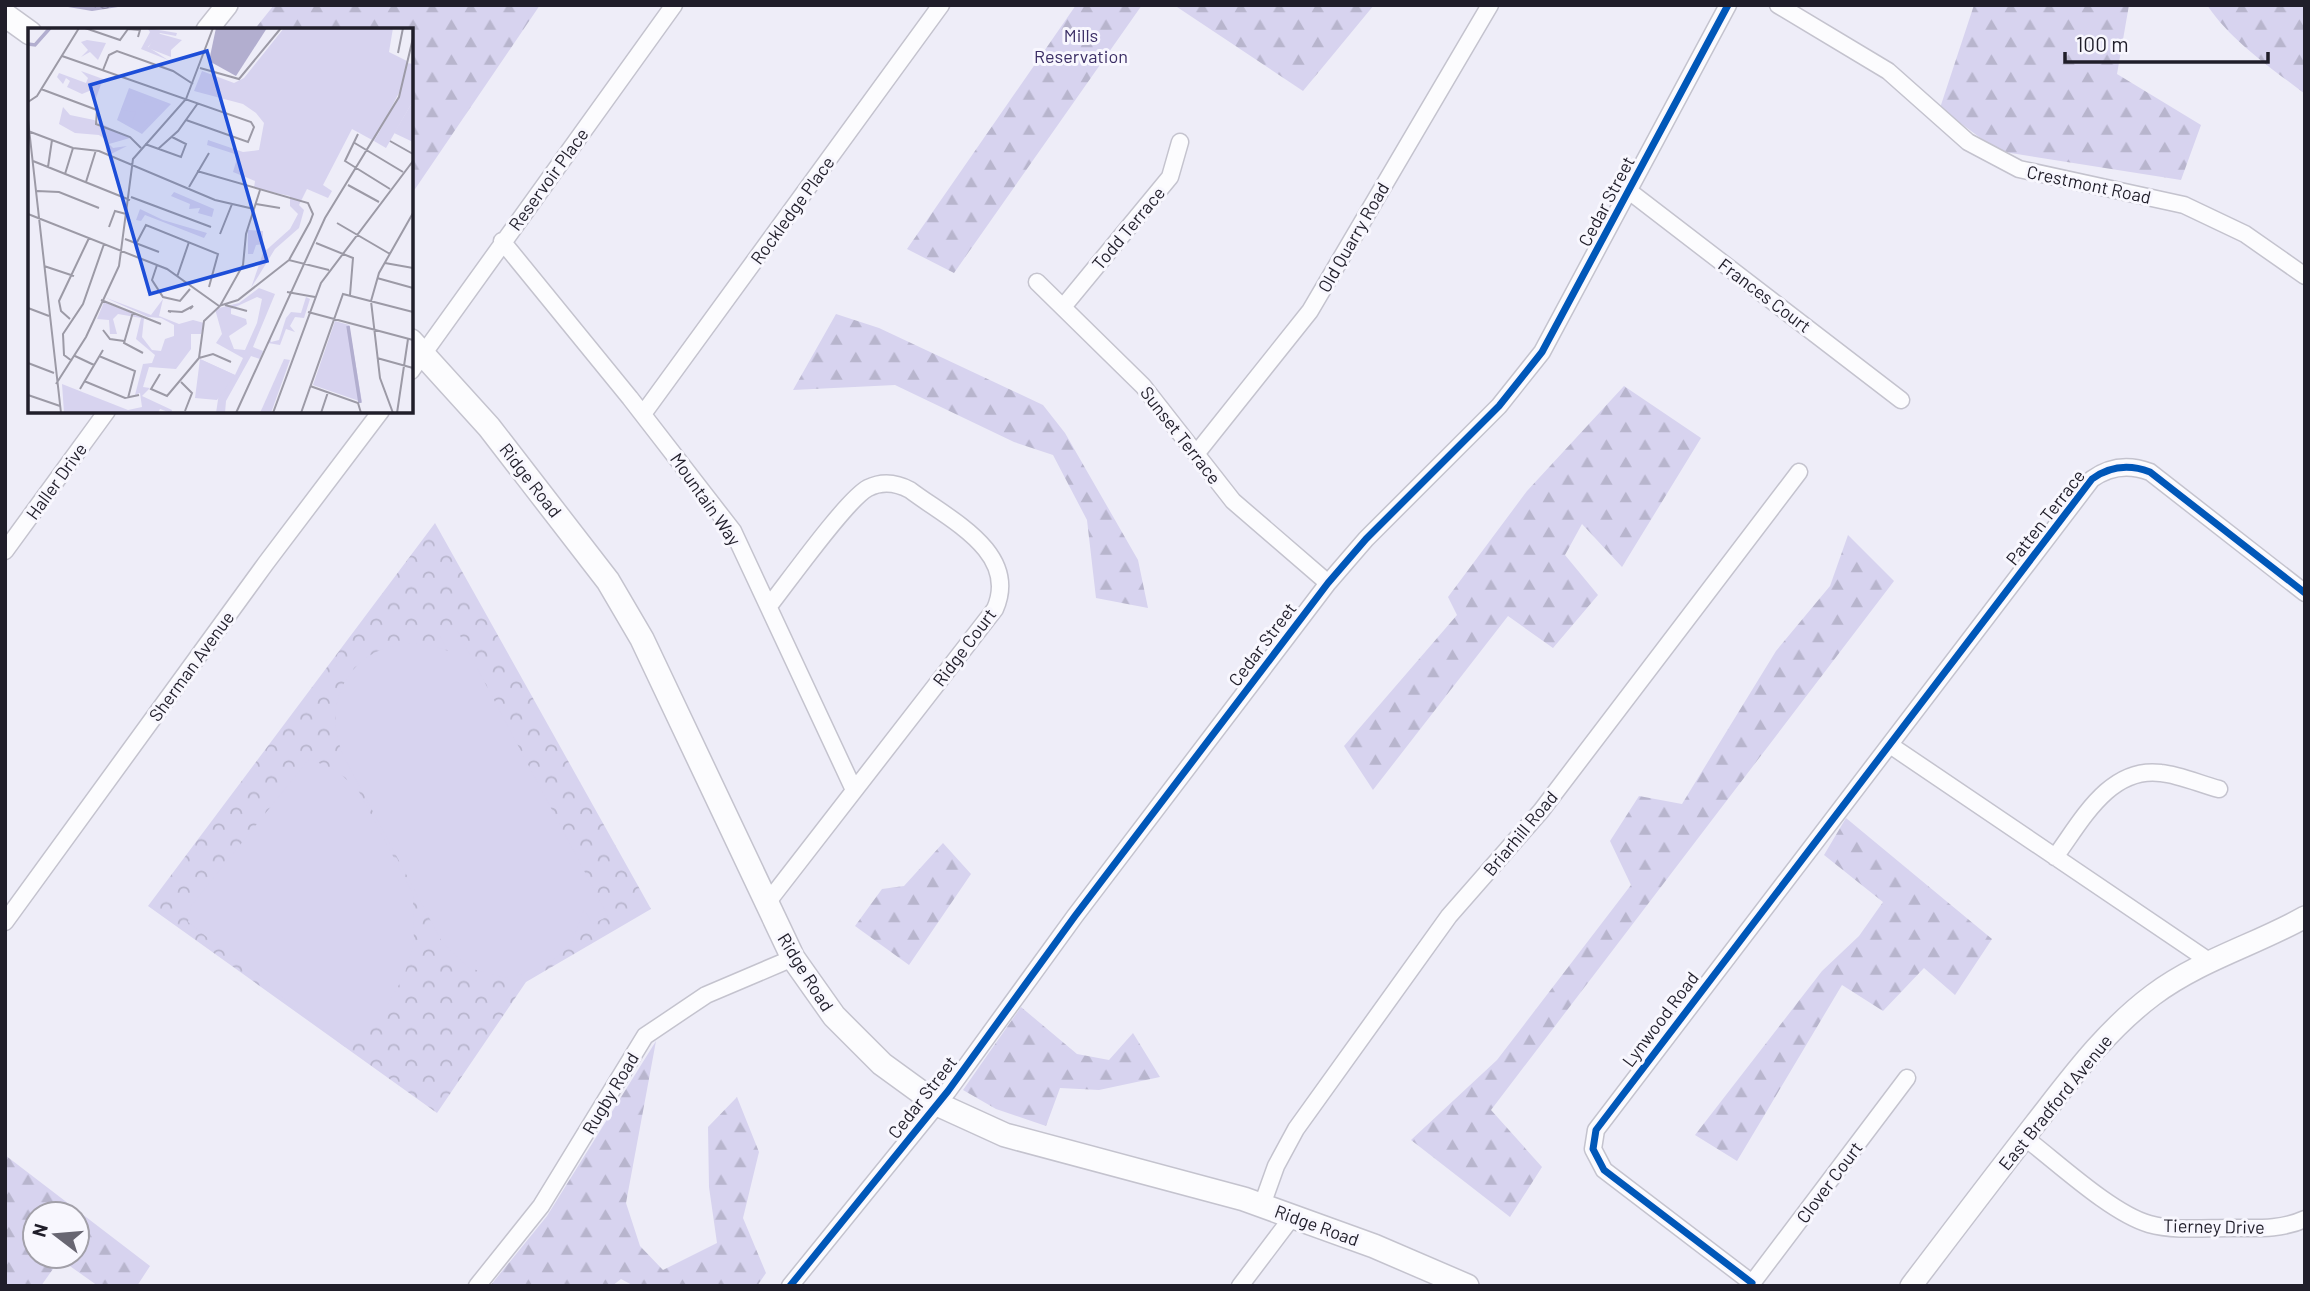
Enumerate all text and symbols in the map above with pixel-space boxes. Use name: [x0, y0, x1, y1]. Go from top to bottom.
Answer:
scale bar: [2065, 21, 2268, 65]
park label: Mills Reservation: [1034, 24, 1128, 67]
inset map: [28, 28, 413, 413]
text: 100 m: [2076, 31, 2129, 56]
street label: Reservoir Place: [503, 123, 593, 235]
street label: Rockledge Place: [745, 152, 839, 268]
street label: Cedar Street: [1573, 152, 1639, 250]
street label: Crestmont Road: [2025, 160, 2153, 208]
street label: Old Quarry Road: [1313, 178, 1393, 296]
street label: Todd Terrace: [1087, 182, 1169, 274]
street label: Frances Court: [1714, 253, 1816, 337]
street label: Sunset Terrace: [1136, 382, 1226, 488]
street label: Haller Drive: [21, 438, 91, 524]
street label: Ridge Road: [495, 439, 567, 521]
street label: Mountain Way: [666, 448, 746, 550]
street label: Patten Terrace: [2001, 465, 2089, 569]
street label: Cedar Street: [1223, 598, 1301, 690]
street label: Ridge Court: [928, 604, 1000, 690]
street label: Sherman Avenue: [144, 607, 238, 725]
street label: Briarhill Road: [1478, 786, 1562, 880]
street label: Ridge Road: [773, 929, 839, 1015]
street label: Lynwood Road: [1617, 967, 1703, 1071]
street label: East Bradford Avenue: [1994, 1030, 2116, 1174]
street label: Rugby Road: [577, 1048, 643, 1138]
street label: Cedar Street: [883, 1051, 961, 1143]
street label: Clover Court: [1791, 1137, 1867, 1227]
north arrow: [21, 1200, 91, 1270]
street label: Ridge Road: [1272, 1200, 1362, 1250]
street label: Tierney Drive: [2163, 1214, 2265, 1238]
text: N: [26, 1221, 52, 1239]

